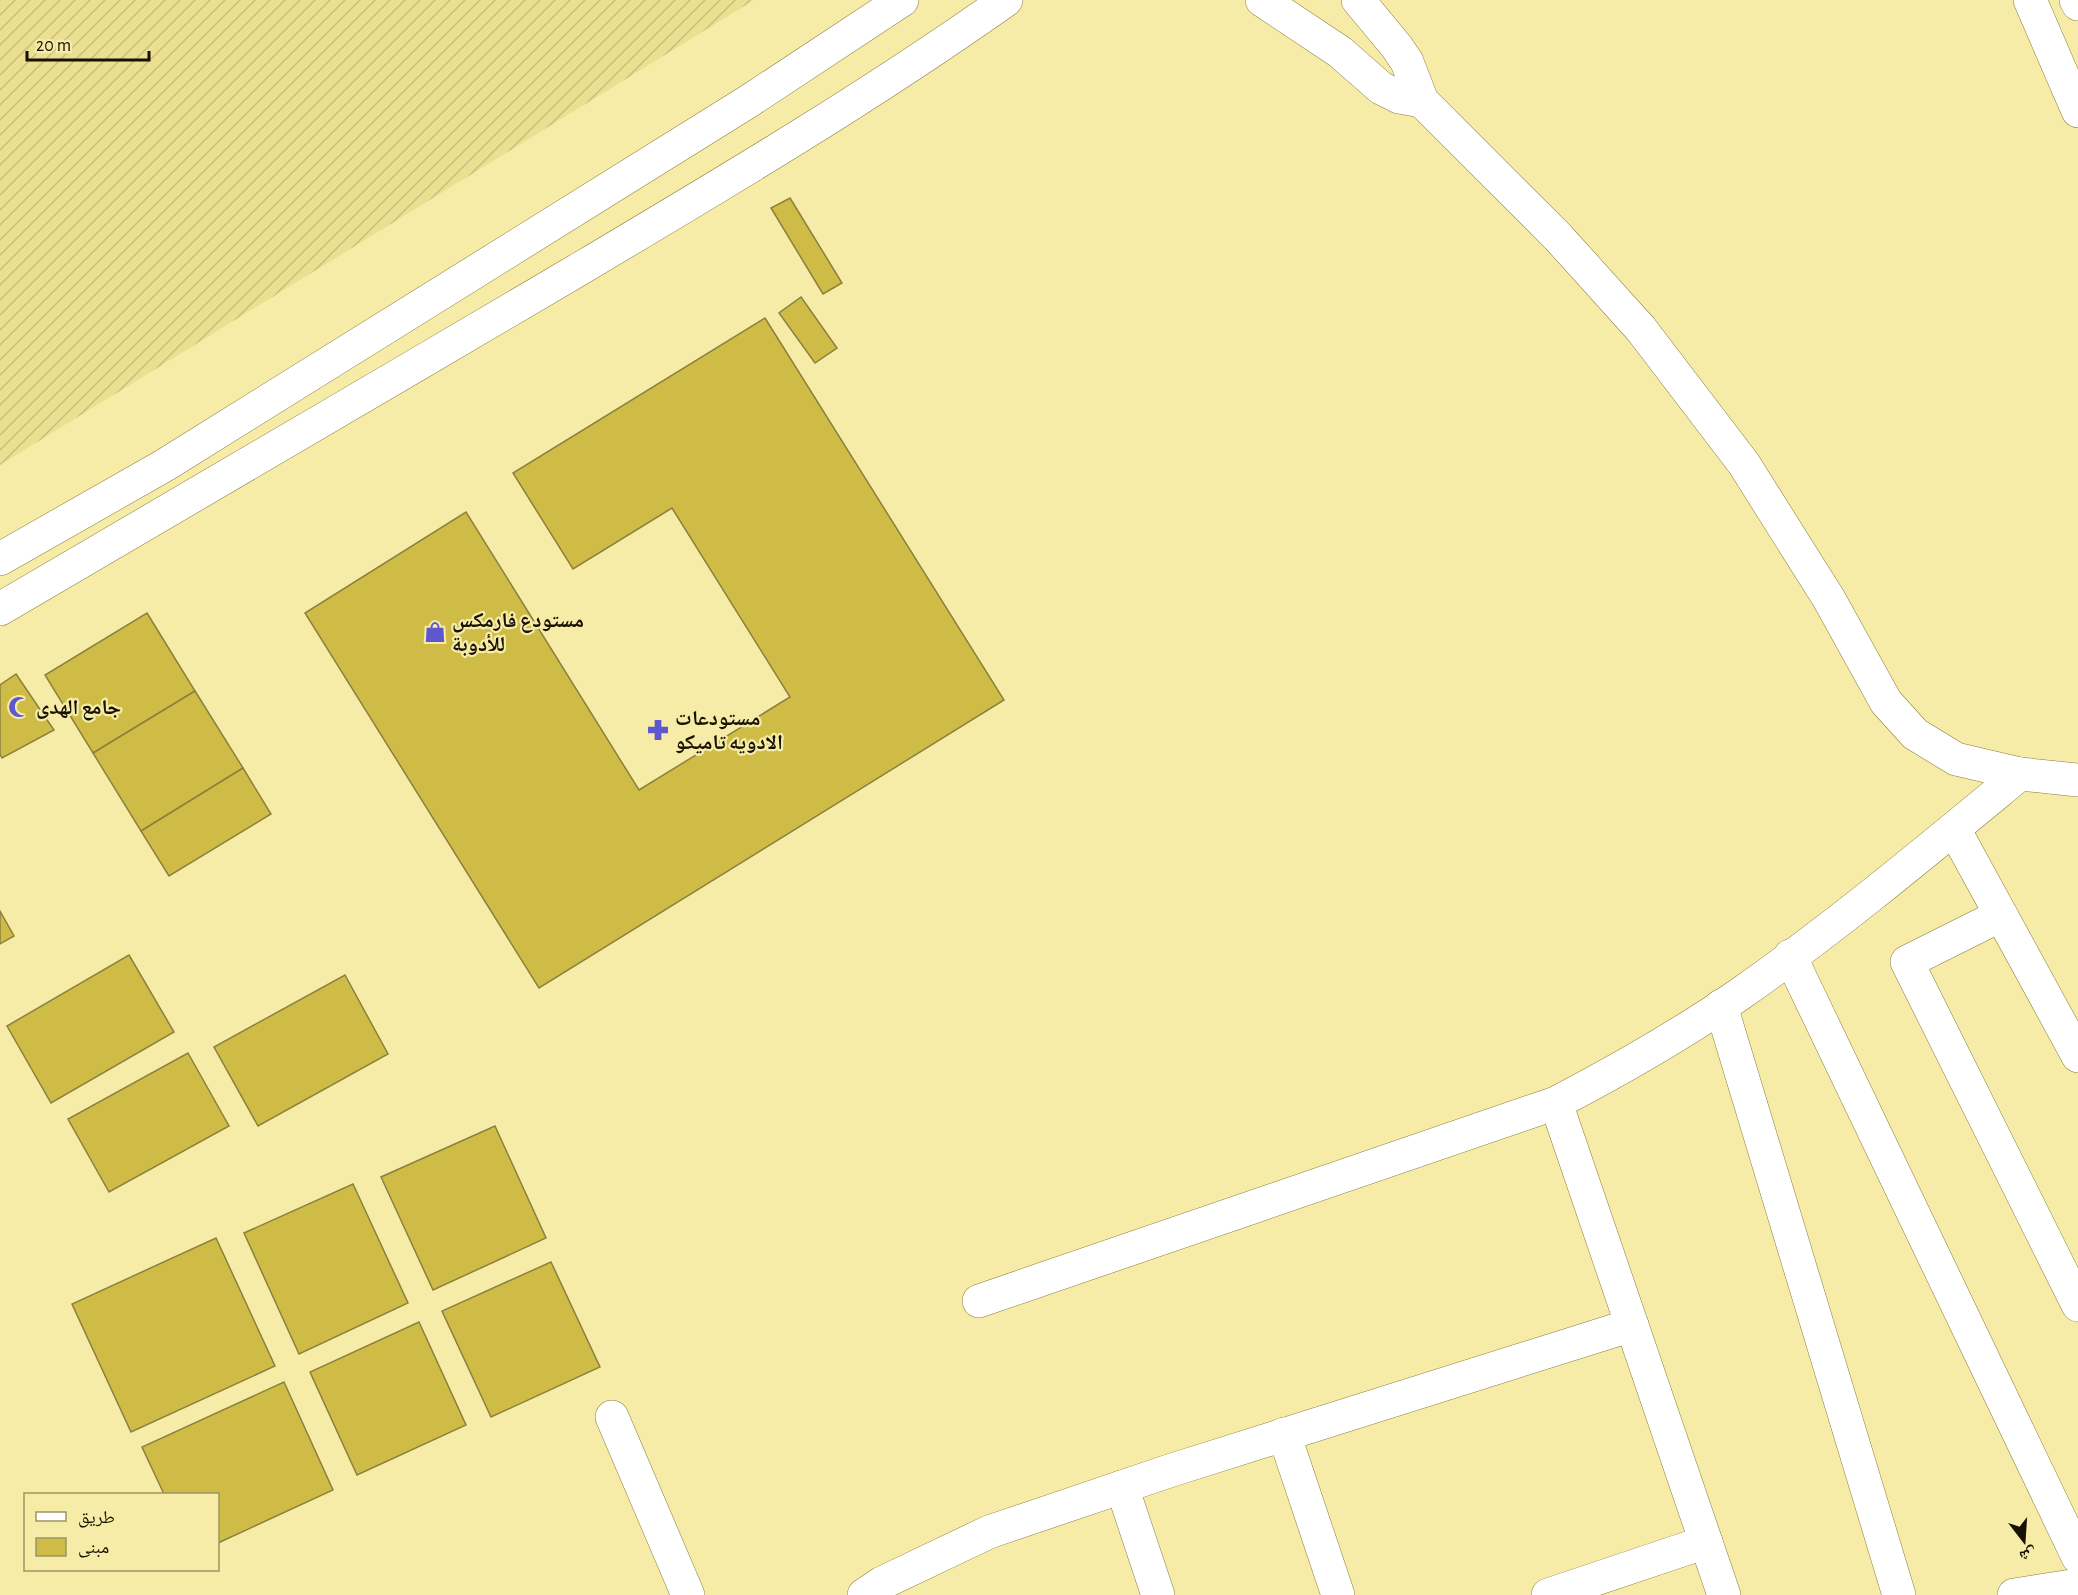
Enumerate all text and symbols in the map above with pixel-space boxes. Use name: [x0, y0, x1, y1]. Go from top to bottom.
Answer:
scale bar: [27, 24, 148, 62]
text: 20 m: [36, 37, 71, 55]
place label: مستودع فارمكس للأدوبة: [452, 610, 584, 656]
shop icon: مستودع فارمكس للأدوبة: [423, 620, 447, 644]
mosque icon: جامع الهدى: [7, 695, 31, 719]
place label: جامع الهدى: [36, 697, 121, 721]
place label: مستودعات الادويه تاميكو: [675, 708, 783, 754]
pharmacy icon: مستودعات الادويه تاميكو: [646, 718, 670, 742]
legend: [24, 1493, 219, 1571]
text: طريق: [78, 1509, 115, 1528]
north arrow: [1994, 1511, 2054, 1571]
text: مبنى: [78, 1539, 109, 1558]
text: ش: [2017, 1543, 2039, 1565]

